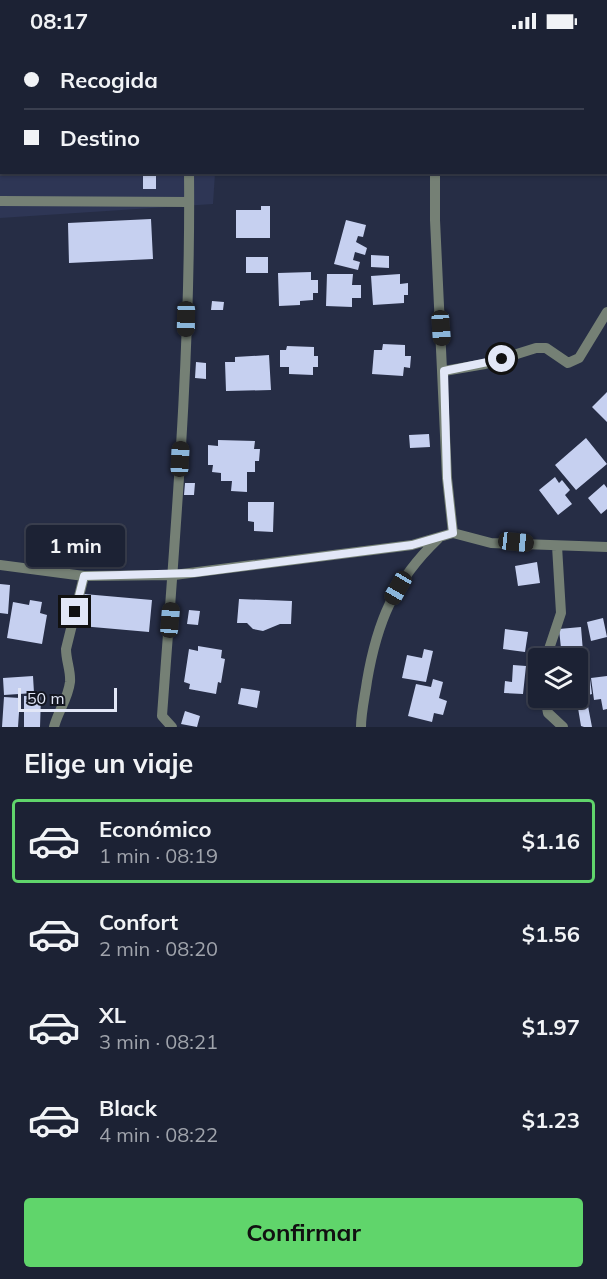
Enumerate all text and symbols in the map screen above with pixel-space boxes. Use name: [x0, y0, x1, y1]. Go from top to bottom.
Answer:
text: 08:17: [30, 7, 88, 35]
text: Recogida: [60, 66, 158, 94]
text: Destino: [60, 124, 140, 152]
car: [177, 301, 195, 337]
car: [431, 309, 451, 347]
route start: [488, 345, 515, 372]
car: [170, 441, 190, 477]
callout: 1 min: [26, 525, 124, 567]
car: [497, 531, 535, 553]
text: 1 min: [49, 533, 102, 558]
car: [381, 568, 415, 608]
route end: [61, 598, 88, 625]
car: [159, 601, 181, 639]
map controls: [528, 648, 588, 708]
button: layers: [528, 648, 588, 708]
scale bar: [18, 685, 117, 712]
text: 50 m: [27, 688, 64, 708]
text: Elige un viaje: [24, 746, 193, 780]
icon: car: [27, 814, 81, 868]
text: Económico: [99, 815, 212, 843]
text: $1.16: [522, 827, 580, 855]
text: 1 min · 08:19: [99, 843, 218, 868]
icon: car: [27, 907, 81, 961]
text: Confort: [99, 908, 178, 936]
text: $1.56: [522, 920, 580, 948]
text: 2 min · 08:20: [99, 936, 218, 961]
icon: car: [27, 1000, 81, 1054]
text: XL: [99, 1001, 126, 1029]
text: $1.97: [522, 1013, 580, 1041]
text: 3 min · 08:21: [99, 1029, 218, 1054]
icon: car: [27, 1093, 81, 1147]
text: Black: [99, 1094, 157, 1122]
text: $1.23: [522, 1106, 580, 1134]
text: 4 min · 08:22: [99, 1122, 218, 1147]
button: Confirmar: [24, 1198, 583, 1267]

